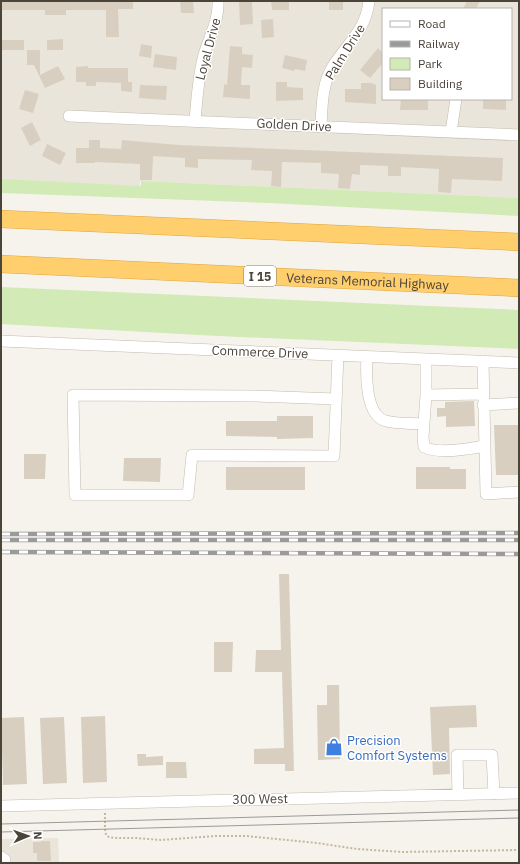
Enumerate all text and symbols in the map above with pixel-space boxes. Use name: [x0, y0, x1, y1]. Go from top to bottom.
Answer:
legend: [382, 8, 512, 100]
street label: Loyal Drive: [192, 16, 224, 82]
text: Road: [418, 16, 446, 31]
street label: Palm Drive: [321, 21, 369, 83]
text: Railway: [418, 36, 460, 51]
text: Park: [418, 56, 443, 71]
text: Building: [418, 76, 463, 91]
street label: Golden Drive: [256, 115, 332, 135]
road number: I 15: [244, 266, 276, 286]
street label: Veterans Memorial Highway: [286, 269, 450, 293]
street label: Commerce Drive: [211, 342, 309, 362]
place label: Precision Comfort Systems: [347, 732, 447, 764]
shop icon: Precision Comfort Systems: [324, 737, 344, 757]
street label: 300 West: [232, 790, 288, 808]
north arrow: [8, 816, 48, 856]
text: N: [31, 831, 45, 840]

